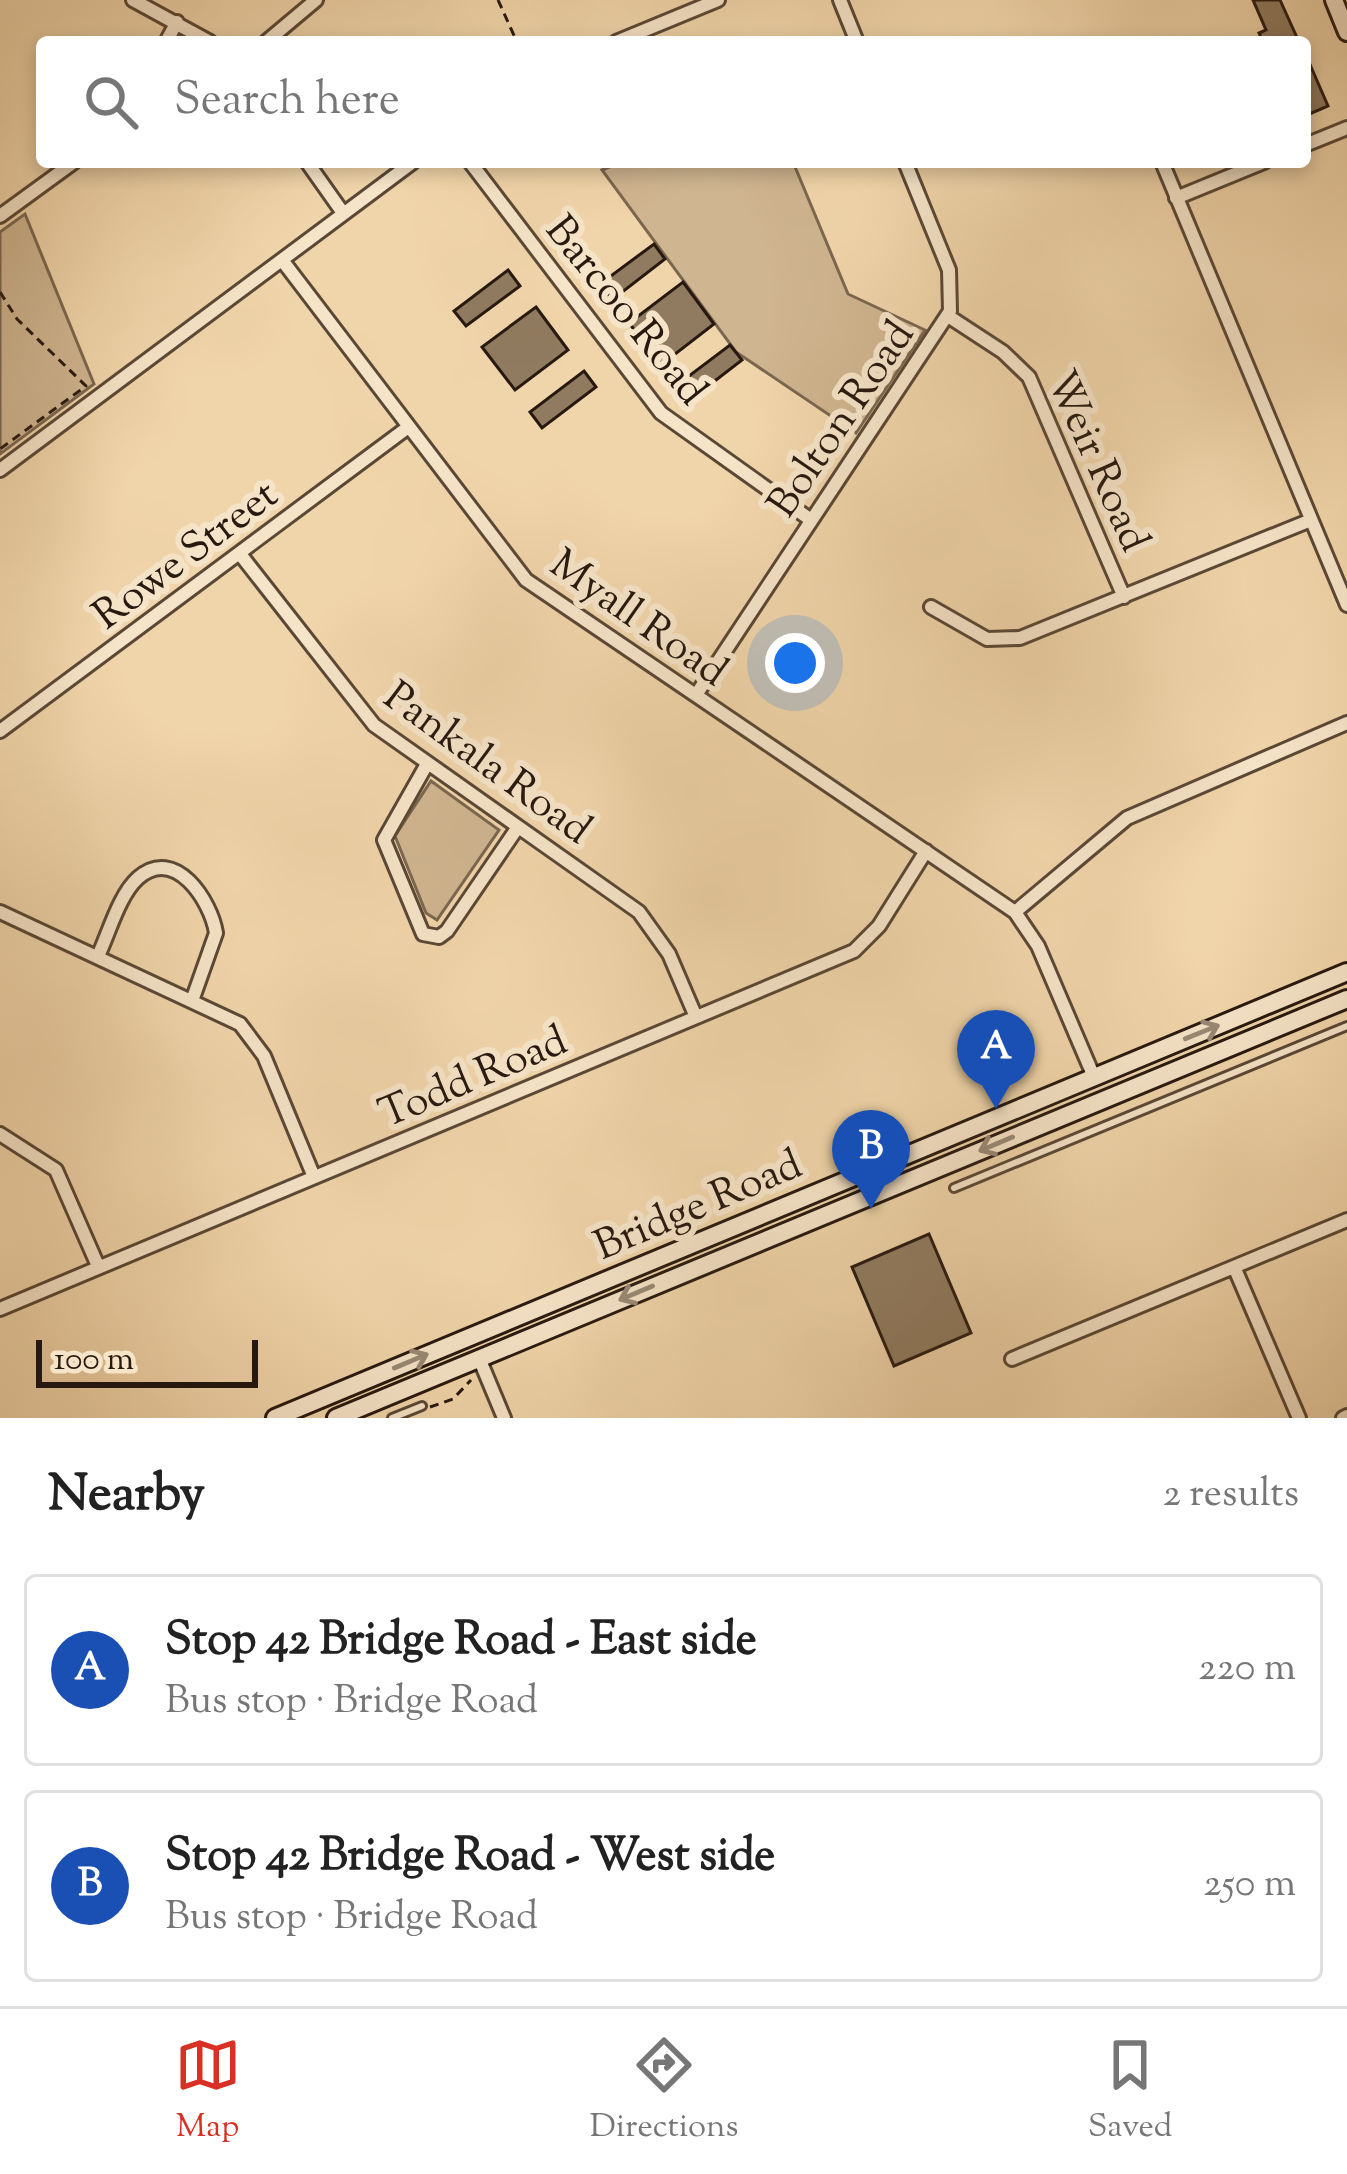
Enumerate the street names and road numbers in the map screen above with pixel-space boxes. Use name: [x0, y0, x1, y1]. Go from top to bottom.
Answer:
street label: Barcoo Road: [529, 204, 720, 420]
street label: Bolton Road: [755, 310, 931, 531]
street label: Weir Road: [1029, 362, 1162, 562]
street label: Rowe Street: [82, 467, 292, 647]
street label: Myall Road: [536, 537, 738, 703]
street label: Pankala Road: [370, 669, 602, 861]
street label: Todd Road: [371, 1013, 577, 1146]
street label: Bridge Road: [586, 1137, 812, 1278]

